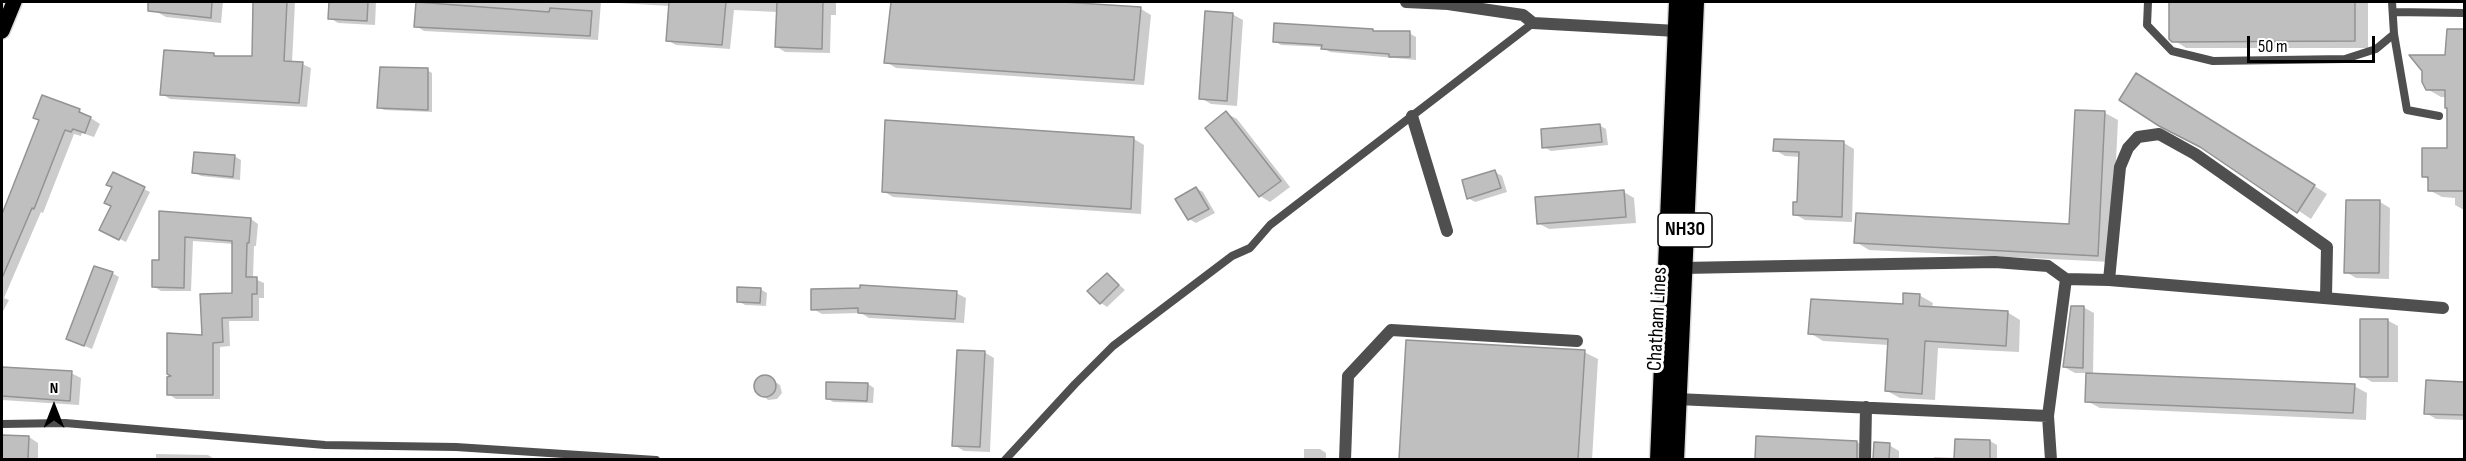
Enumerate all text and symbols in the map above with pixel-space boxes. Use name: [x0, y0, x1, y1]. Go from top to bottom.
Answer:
scale bar: [2250, 24, 2378, 62]
text: 50 m: [2258, 36, 2288, 57]
road number: NH30: [1658, 213, 1712, 247]
street label: Chatham Lines: [1643, 266, 1673, 372]
north arrow: [24, 377, 84, 437]
text: N: [50, 379, 58, 398]

